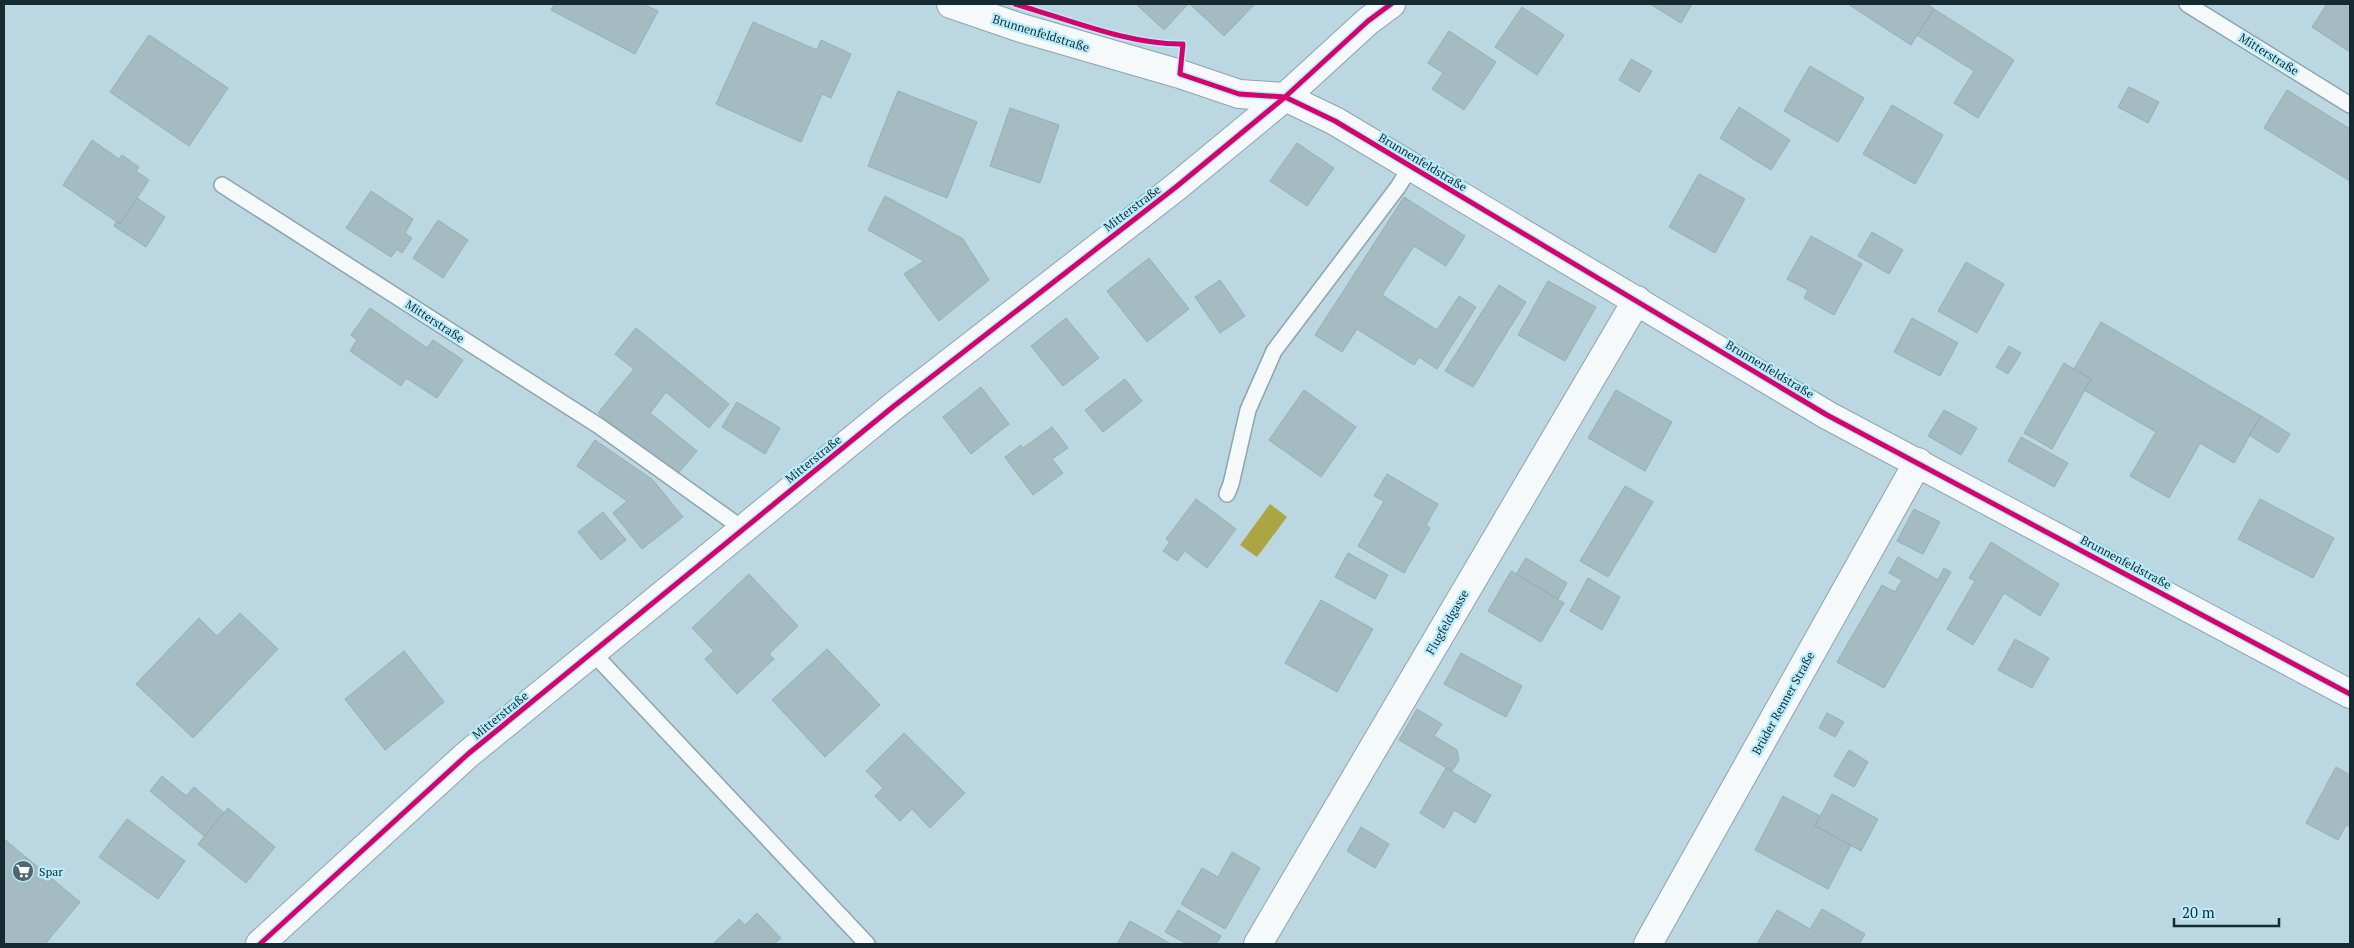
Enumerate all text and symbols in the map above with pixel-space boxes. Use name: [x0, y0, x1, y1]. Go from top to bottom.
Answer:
street label: Brunnenfeldstraße: [991, 11, 1091, 55]
street label: Mitterstraße: [2236, 30, 2302, 78]
street label: Brunnenfeldstraße: [1376, 130, 1470, 194]
street label: Mitterstraße: [1101, 182, 1163, 234]
street label: Mitterstraße: [403, 296, 467, 346]
street label: Brunnenfeldstraße: [1723, 337, 1817, 401]
street label: Mitterstraße: [782, 432, 844, 486]
street label: Brunnenfeldstraße: [2078, 532, 2174, 592]
street label: Flugfeldgasse: [1422, 587, 1472, 657]
street label: Brüder Renner Straße: [1748, 649, 1818, 757]
street label: Mitterstraße: [469, 688, 531, 742]
supermarket icon: Spar: [11, 859, 35, 883]
place label: Spar: [39, 864, 63, 879]
scale bar: [2174, 896, 2279, 928]
text: 20 m: [2182, 902, 2215, 922]

